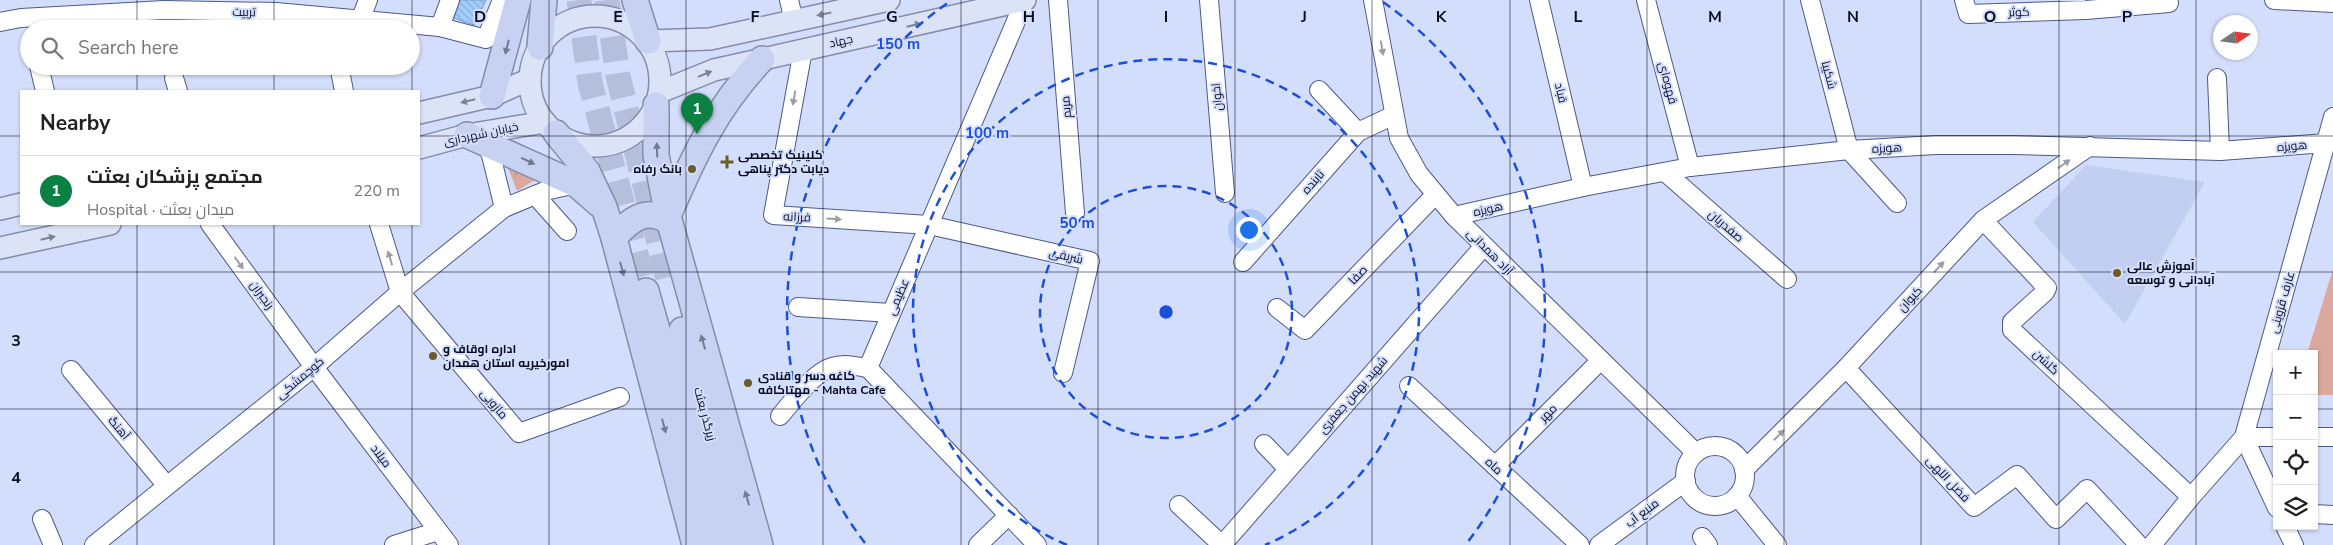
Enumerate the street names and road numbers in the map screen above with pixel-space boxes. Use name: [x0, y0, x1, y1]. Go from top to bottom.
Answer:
street label: تربیت: [232, 4, 257, 20]
street label: کوثر: [2007, 4, 2030, 20]
street label: جهاد: [828, 31, 854, 51]
street label: شکیبا: [1818, 59, 1840, 91]
street label: قهوه‌ای: [1655, 60, 1681, 106]
street label: قباد: [1551, 81, 1571, 105]
street label: اخوان: [1208, 82, 1226, 112]
street label: مریم: [1057, 95, 1075, 119]
street label: خیابان شهرداری: [442, 118, 520, 150]
street label: هویزه: [2276, 137, 2308, 155]
street label: هویزه: [1871, 139, 1903, 157]
street label: تابنده: [1298, 166, 1328, 197]
street label: هویزه: [1471, 198, 1505, 220]
street label: صفدریان: [1705, 206, 1747, 246]
street label: فرزانه: [783, 208, 811, 226]
street label: آزاد همدانی: [1463, 225, 1517, 279]
street label: شریفی: [1047, 244, 1085, 268]
street label: صفا: [1345, 262, 1371, 288]
street label: عارف قزوینی: [2265, 269, 2299, 335]
street label: عظیمی: [883, 276, 913, 318]
street label: رنجبران: [246, 277, 278, 313]
street label: کیوان: [1894, 283, 1926, 315]
street label: گلشن: [2029, 346, 2063, 378]
street label: کوچمشکی: [273, 353, 328, 404]
street label: شهید بهمن جعفری: [1315, 353, 1391, 437]
street label: زیرگذر بعثت: [690, 385, 720, 443]
street label: مازویی: [477, 386, 511, 422]
street label: مهر: [1535, 401, 1560, 426]
street label: آهنگ: [104, 413, 134, 444]
street label: میلاد: [367, 441, 395, 471]
street label: فضل اللهی: [1922, 452, 1974, 506]
street label: ماه: [1482, 454, 1506, 478]
street label: منبع آب: [1622, 495, 1662, 531]

